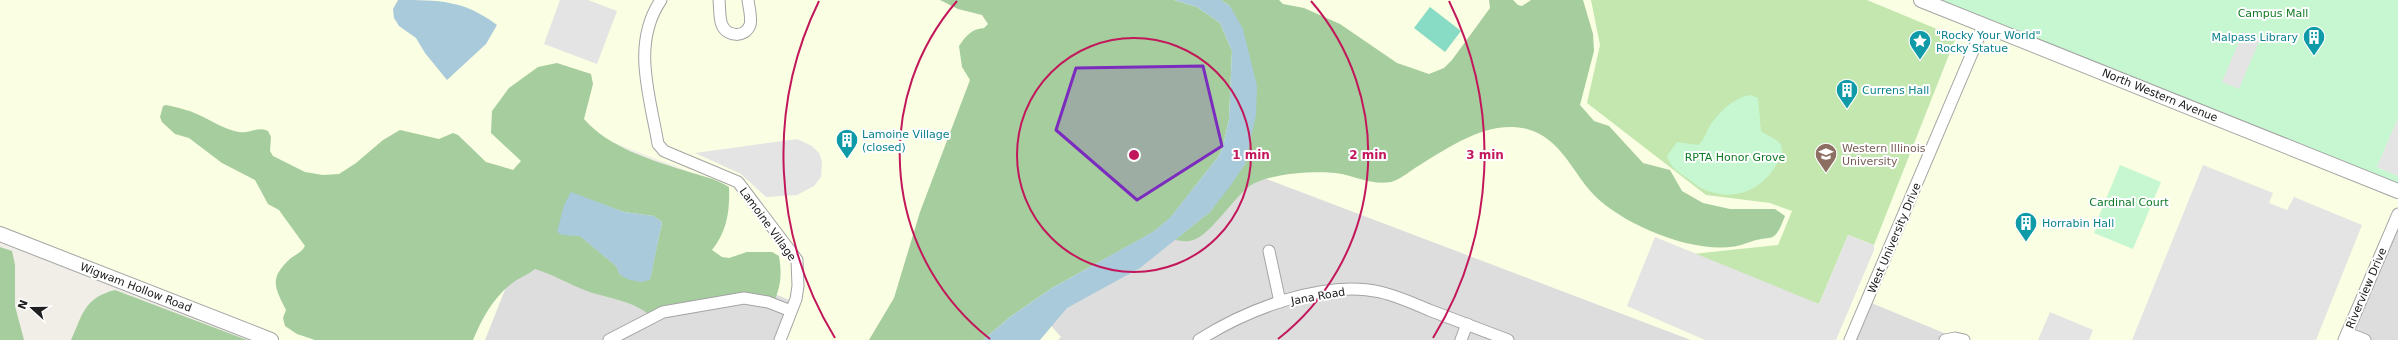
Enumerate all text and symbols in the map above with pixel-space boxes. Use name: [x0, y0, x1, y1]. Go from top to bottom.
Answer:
park label: Campus Mall: [2238, 7, 2308, 20]
building icon: Malpass Library: [2301, 24, 2327, 57]
place icon: "Rocky Your World" Rocky Statue: [1907, 28, 1933, 61]
place label: "Rocky Your World" Rocky Statue: [1936, 29, 2041, 55]
place label: Malpass Library: [2212, 31, 2298, 44]
street label: North Western Avenue: [2100, 66, 2220, 125]
building icon: Currens Hall: [1834, 77, 1860, 110]
place label: Currens Hall: [1862, 84, 1929, 97]
building icon: Lamoine Village (closed): [834, 127, 860, 160]
place label: Lamoine Village (closed): [862, 128, 950, 154]
school or university icon: Western Illinois University: [1813, 141, 1839, 174]
place label: Western Illinois University: [1842, 142, 1926, 168]
centre of rings: [1127, 148, 1141, 162]
text: 1 min: [1232, 148, 1270, 162]
text: 2 min: [1349, 148, 1387, 162]
text: 3 min: [1466, 148, 1504, 162]
park label: RPTA Honor Grove: [1685, 151, 1786, 164]
street label: West University Drive: [1865, 181, 1924, 295]
street label: Lamoine Village: [737, 185, 799, 264]
park label: Cardinal Court: [2089, 196, 2169, 209]
building icon: Horrabin Hall: [2013, 210, 2039, 243]
place label: Horrabin Hall: [2042, 217, 2114, 230]
street label: Riverview Drive: [2344, 246, 2389, 331]
street label: Wigwam Hollow Road: [78, 260, 193, 315]
street label: Jana Road: [1289, 285, 1346, 308]
north arrow: [12, 288, 52, 328]
text: N: [15, 298, 31, 311]

